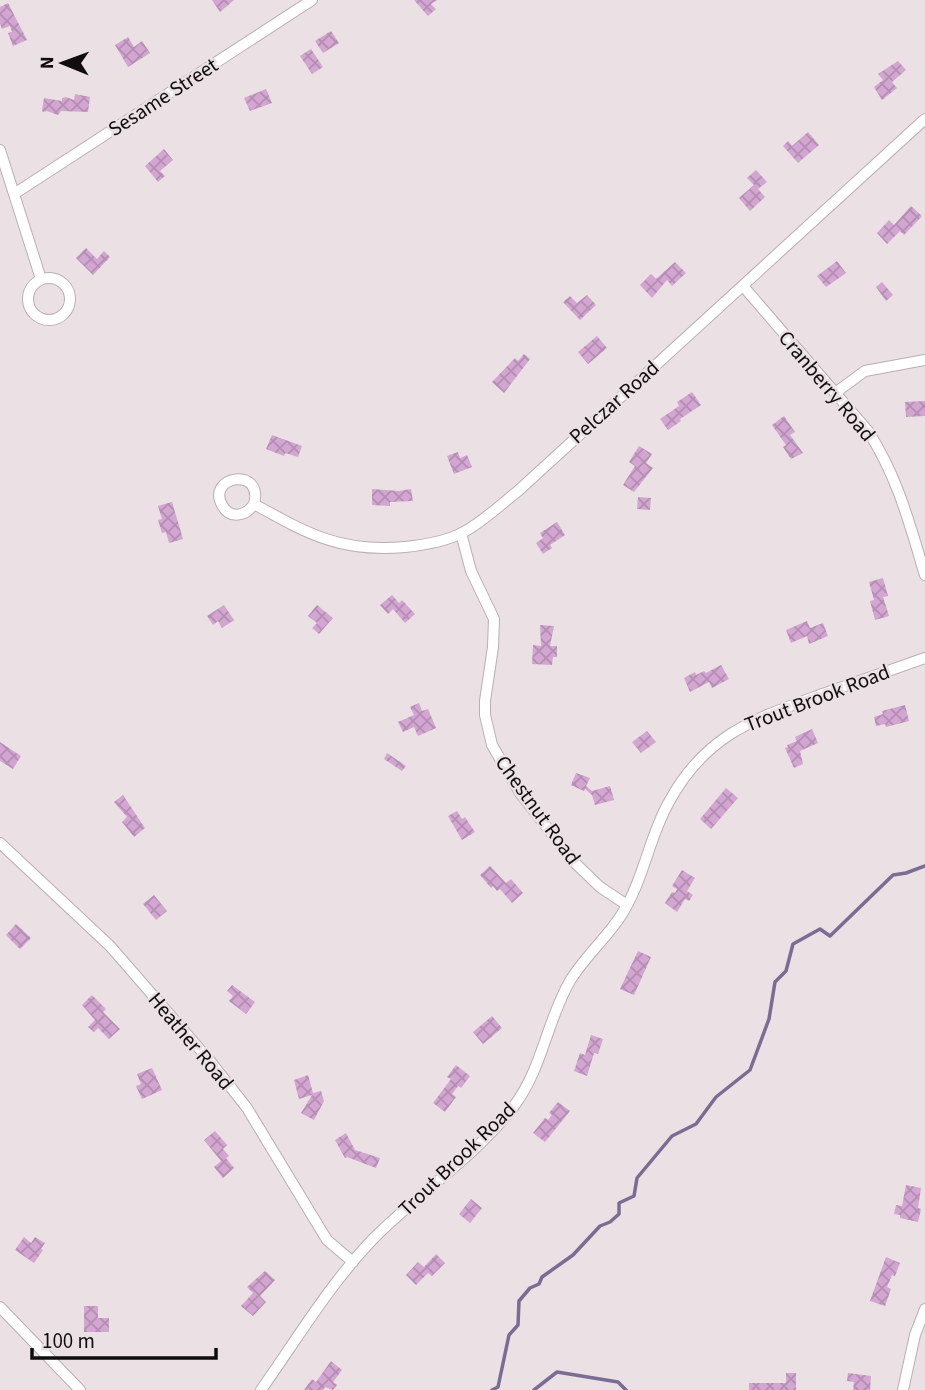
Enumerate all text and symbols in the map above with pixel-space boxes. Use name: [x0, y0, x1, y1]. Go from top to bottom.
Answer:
north arrow: [28, 28, 98, 98]
street label: Sesame Street: [102, 50, 224, 144]
text: N: [34, 56, 61, 69]
street label: Cranberry Road: [771, 324, 883, 448]
street label: Pelczar Road: [562, 353, 666, 451]
street label: Trout Brook Road: [740, 657, 894, 739]
street label: Chestnut Road: [488, 749, 588, 871]
street label: Heather Road: [141, 986, 241, 1096]
street label: Trout Brook Road: [391, 1095, 523, 1223]
scale bar: [32, 1316, 215, 1360]
text: 100 m: [42, 1326, 95, 1356]

